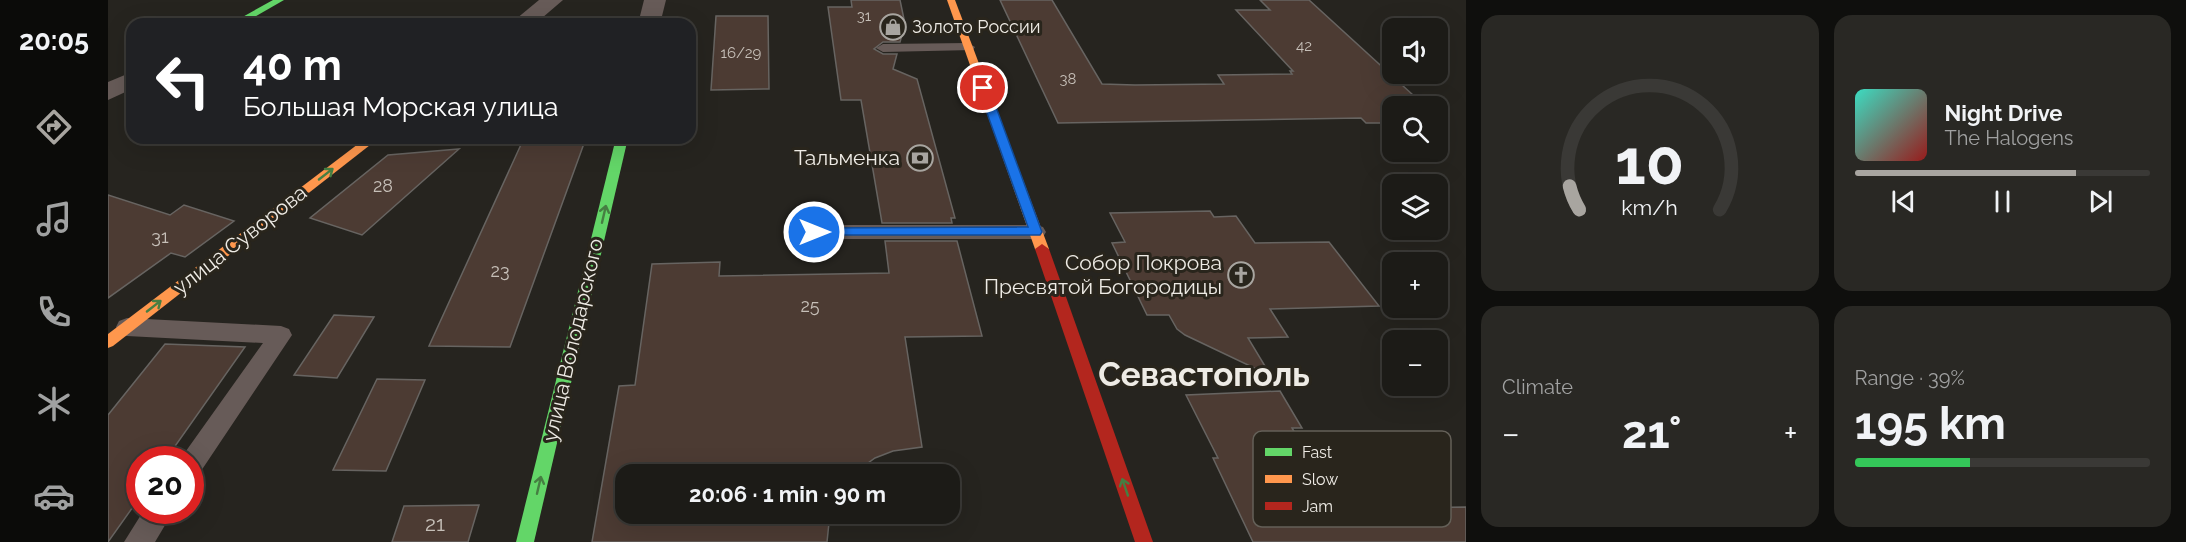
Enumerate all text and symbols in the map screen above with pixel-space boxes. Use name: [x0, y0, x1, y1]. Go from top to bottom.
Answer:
house number: 31: [857, 7, 872, 25]
shop icon: Золото России: [878, 12, 908, 42]
place label: Золото России: [912, 16, 1040, 37]
map controls: [1382, 18, 1448, 396]
button: sound: [1382, 18, 1448, 84]
text: 20:05: [19, 25, 89, 56]
house number: 42: [1296, 37, 1312, 55]
text: 40 m: [243, 41, 342, 90]
icon: left: [144, 42, 222, 120]
house number: 16/29: [721, 44, 762, 62]
pin: [957, 62, 1008, 113]
house number: 38: [1060, 70, 1077, 88]
icon: arrive: [966, 71, 999, 104]
text: Большая Морская улица: [243, 91, 559, 122]
button: search: [1382, 96, 1448, 162]
text: Night Drive: [1945, 100, 2063, 126]
icon: directions: [33, 106, 75, 148]
text: 10: [1615, 125, 1684, 199]
text: The Halogens: [1945, 126, 2074, 150]
bank icon: Тальменка: [905, 143, 935, 173]
place label: Тальменка: [794, 145, 900, 170]
one-way arrow: [317, 168, 333, 181]
button: layers: [1382, 174, 1448, 240]
house number: 28: [373, 175, 393, 196]
street label: улица Суворова: [168, 180, 311, 299]
icon: previous: [1887, 185, 1920, 218]
icon: pause: [1986, 185, 2019, 218]
icon: next: [2084, 185, 2117, 218]
text: km/h: [1621, 196, 1678, 221]
icon: music: [33, 198, 75, 240]
position arrow: [782, 200, 846, 264]
one-way arrow: [598, 204, 610, 223]
house number: 31: [151, 226, 169, 247]
street label: улица Володарского: [537, 236, 608, 444]
place label: Собор Покрова Пресвятой Богородицы: [984, 250, 1222, 299]
button: +: [1382, 252, 1448, 318]
house number: 23: [491, 260, 510, 281]
church icon: Собор Покрова Пресвятой Богородицы: [1226, 260, 1256, 290]
icon: phone: [33, 291, 75, 333]
house number: 25: [800, 295, 820, 316]
one-way arrow: [146, 300, 162, 312]
button: −: [1382, 330, 1448, 396]
district label: Севастополь: [1098, 355, 1310, 394]
text: Range · 39%: [1855, 366, 1965, 390]
text: Climate: [1502, 375, 1573, 399]
icon: climate: [33, 383, 75, 425]
text: 195 km: [1855, 397, 2006, 450]
text: 21°: [1622, 406, 1682, 459]
text: −: [1502, 414, 1520, 453]
text: +: [1784, 414, 1798, 453]
legend: [1253, 431, 1451, 527]
text: Fast: [1302, 443, 1333, 462]
speed limit sign: 20: [126, 446, 204, 524]
text: Slow: [1302, 470, 1338, 489]
icon: car: [33, 475, 75, 517]
one-way arrow: [533, 476, 545, 495]
one-way arrow: [1118, 478, 1129, 497]
text: 20:06 · 1 min · 90 m: [689, 481, 886, 507]
text: Jam: [1302, 497, 1333, 516]
house number: 21: [425, 511, 445, 536]

